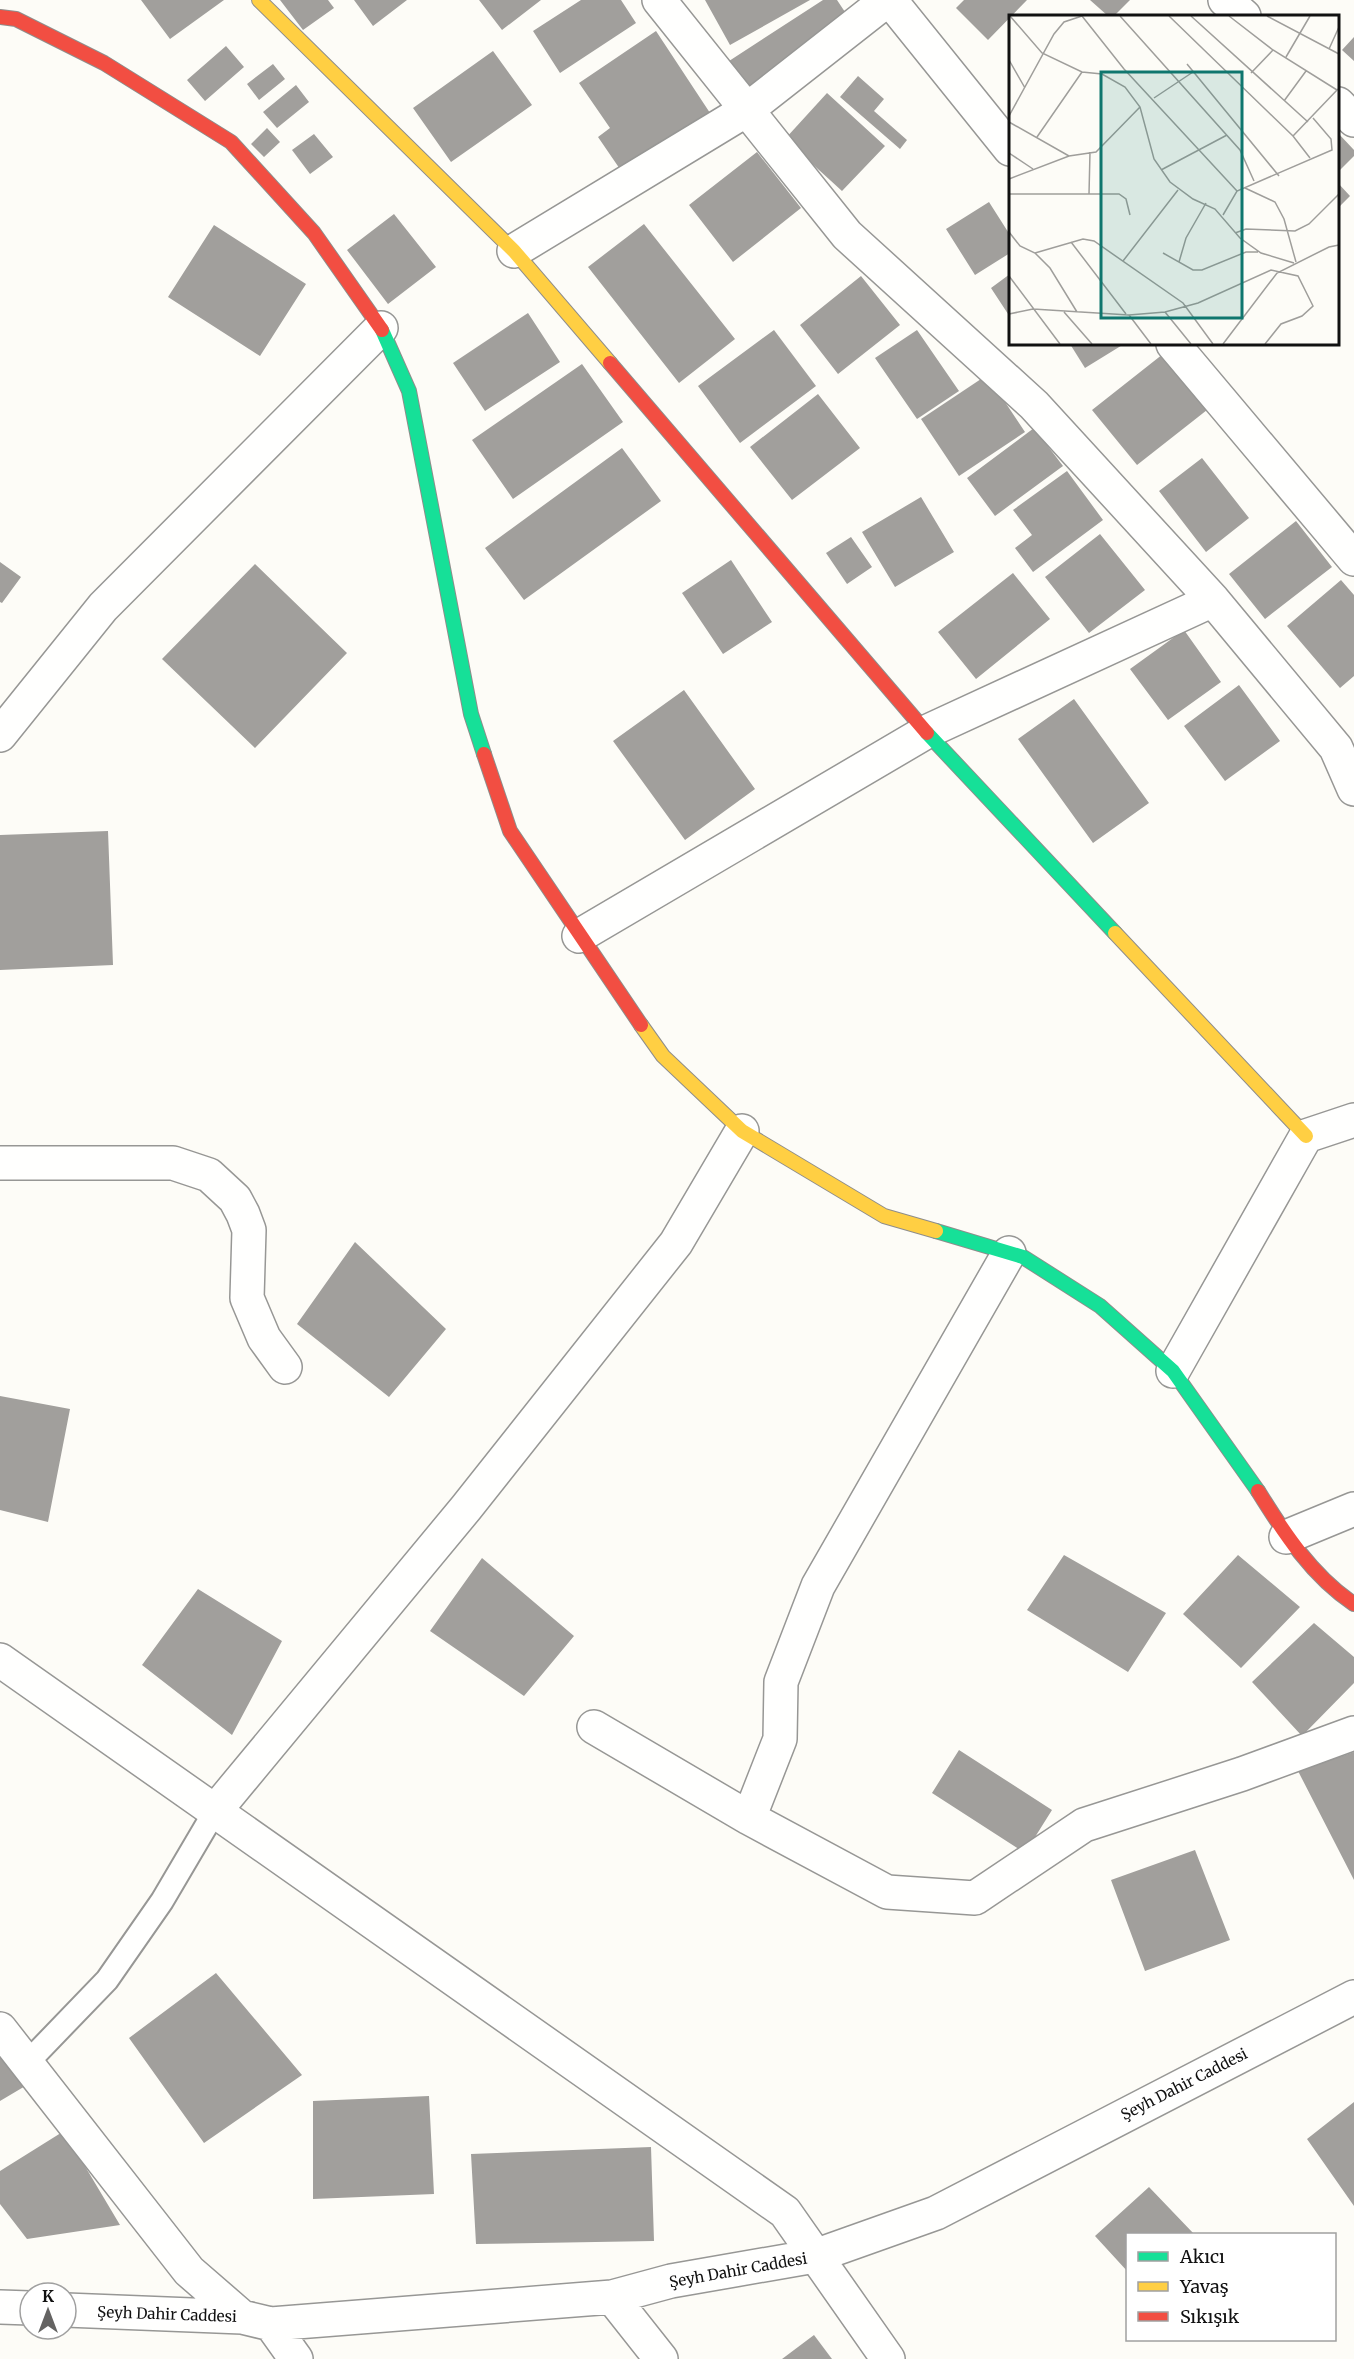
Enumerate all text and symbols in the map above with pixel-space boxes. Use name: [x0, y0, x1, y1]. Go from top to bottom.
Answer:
inset map: [1009, 15, 1339, 345]
street label: Şeyh Dahir Caddesi: [1118, 2044, 1251, 2124]
legend: [1126, 2233, 1336, 2341]
text: Akıcı: [1179, 2245, 1225, 2268]
street label: Şeyh Dahir Caddesi: [668, 2249, 808, 2291]
text: Yavaş: [1179, 2275, 1229, 2298]
north arrow: [18, 2281, 78, 2341]
text: K: [42, 2286, 54, 2306]
street label: Şeyh Dahir Caddesi: [97, 2302, 237, 2326]
text: Sıkışık: [1180, 2305, 1240, 2328]

